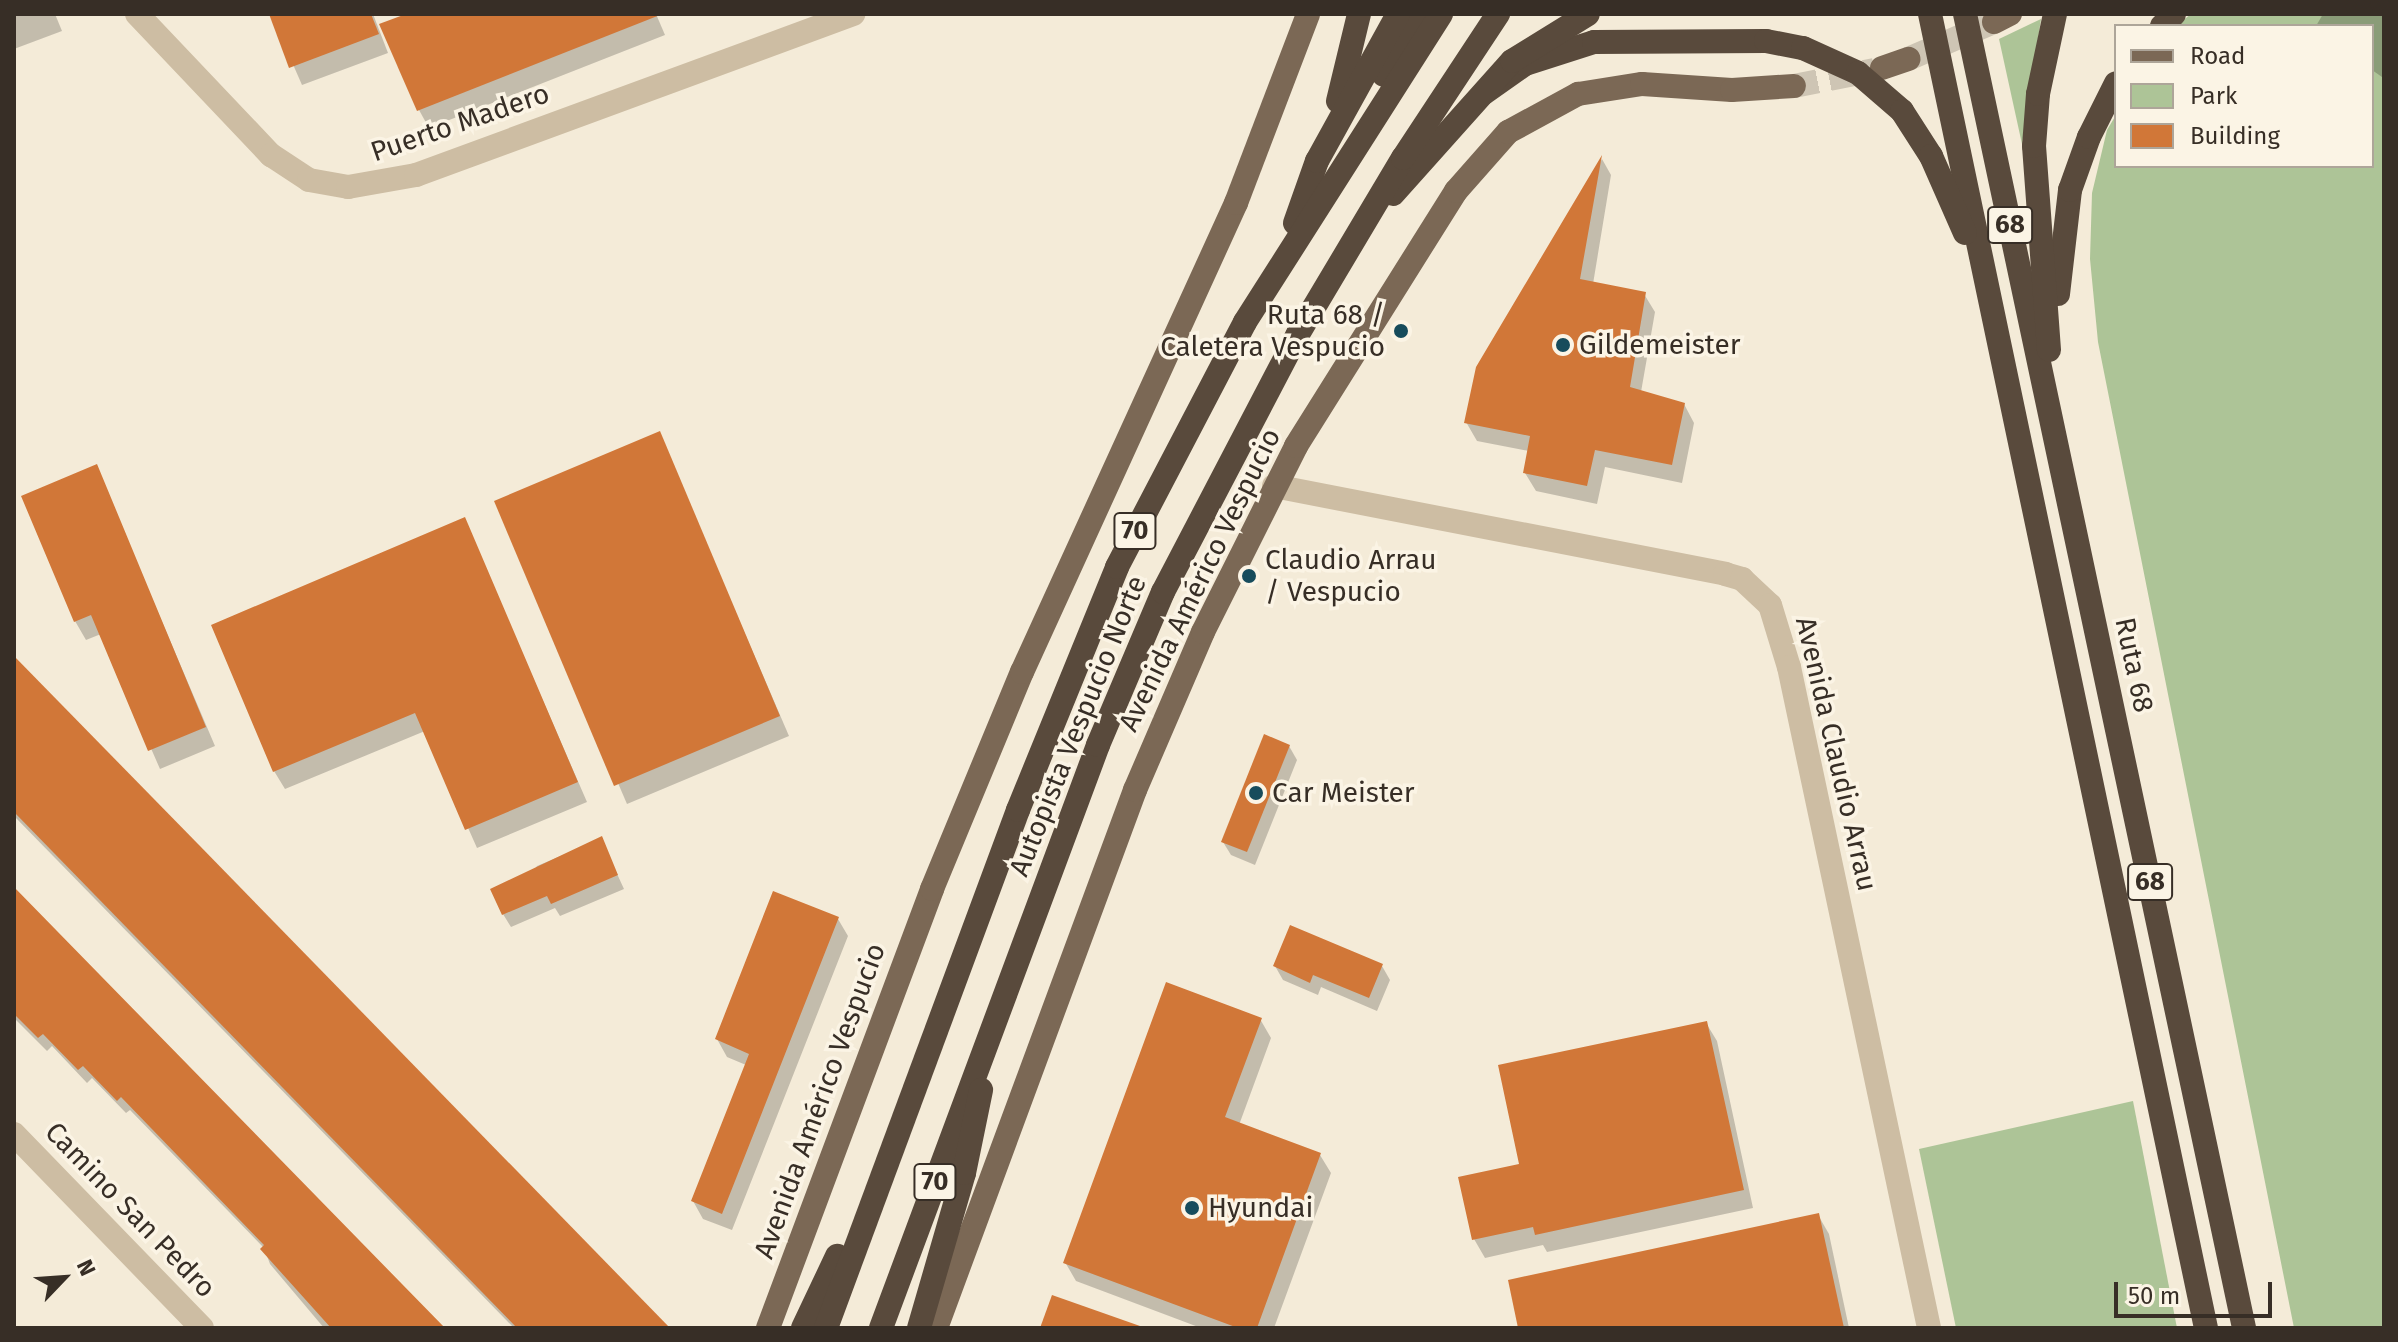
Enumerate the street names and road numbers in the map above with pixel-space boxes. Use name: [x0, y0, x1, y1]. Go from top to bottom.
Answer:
street label: Puerto Madero: [366, 77, 554, 169]
road number: 68: [1986, 203, 2034, 247]
street label: Avenida Américo Vespucio: [1112, 423, 1288, 737]
road number: 70: [1113, 509, 1157, 553]
street label: Autopista Vespucio Norte: [1002, 571, 1154, 881]
street label: Avenida Claudio Arrau: [1788, 614, 1884, 894]
street label: Ruta 68: [2108, 614, 2160, 716]
road number: 68: [2126, 860, 2174, 904]
street label: Avenida Américo Vespucio: [747, 939, 893, 1263]
street label: Camino San Pedro: [38, 1115, 222, 1305]
road number: 70: [913, 1160, 957, 1204]

